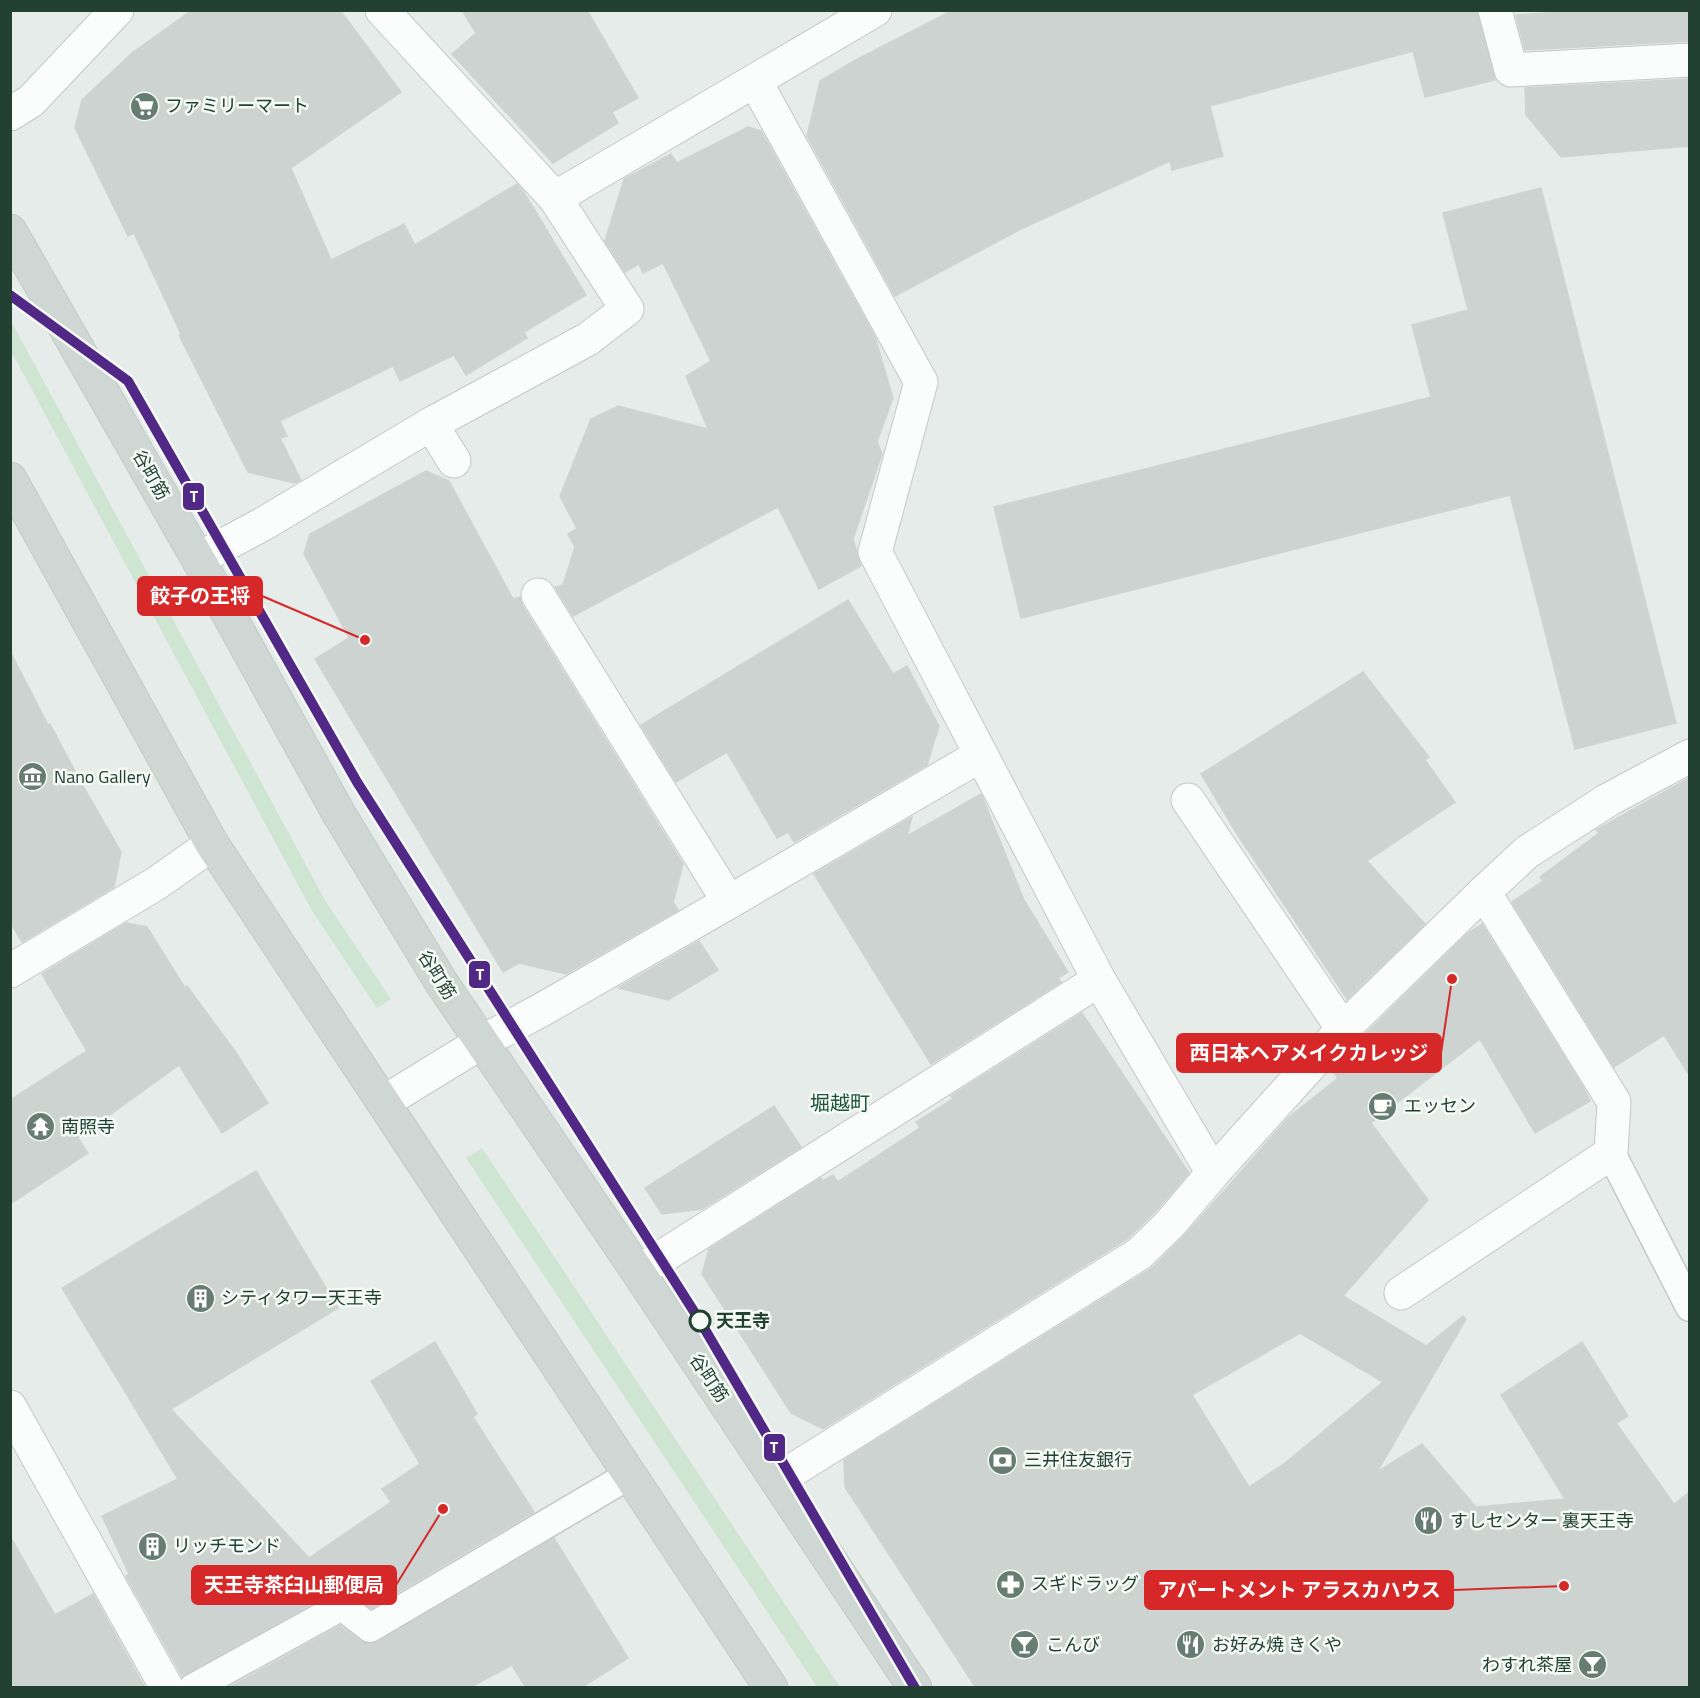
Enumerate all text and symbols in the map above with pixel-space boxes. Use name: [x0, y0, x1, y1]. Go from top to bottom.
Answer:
supermarket icon: ファミリーマート: [128, 90, 160, 122]
place label: ファミリーマート: [165, 92, 309, 119]
street label: 谷町筋: [126, 445, 177, 505]
line badge: T: [182, 482, 205, 511]
text: T: [190, 484, 199, 508]
callout: 餃子の王将: [138, 577, 262, 615]
text: 餃子の王将: [150, 580, 250, 611]
museum icon: Nano Gallery: [17, 761, 49, 793]
place label: Nano Gallery: [54, 763, 151, 790]
street label: 谷町筋: [412, 945, 463, 1005]
line badge: T: [468, 960, 491, 989]
text: T: [476, 962, 485, 986]
callout: 西日本ヘアメイクカレッジ: [1177, 1034, 1441, 1072]
text: 西日本ヘアメイクカレッジ: [1190, 1037, 1428, 1068]
district label: 堀越町: [810, 1087, 870, 1118]
cafe icon: エッセン: [1367, 1090, 1399, 1122]
place label: エッセン: [1404, 1092, 1476, 1119]
temple icon: 南照寺: [24, 1111, 56, 1143]
place label: 南照寺: [61, 1113, 115, 1140]
building icon: シティタワー天王寺: [184, 1282, 216, 1314]
place label: シティタワー天王寺: [221, 1284, 382, 1311]
place label: 天王寺: [716, 1307, 770, 1334]
marker: 天王寺: [689, 1310, 711, 1332]
street label: 谷町筋: [683, 1348, 736, 1408]
line badge: T: [763, 1433, 786, 1462]
text: T: [770, 1435, 779, 1459]
bank icon: 三井住友銀行: [987, 1444, 1019, 1476]
place label: 三井住友銀行: [1024, 1446, 1132, 1473]
restaurant icon: すしセンター 裏天王寺: [1413, 1505, 1445, 1537]
place label: すしセンター 裏天王寺: [1450, 1507, 1634, 1534]
building icon: リッチモンド: [136, 1530, 168, 1562]
place label: リッチモンド: [173, 1532, 281, 1559]
callout: 天王寺茶臼山郵便局: [192, 1566, 396, 1604]
pharmacy icon: スギドラッグ: [994, 1568, 1026, 1600]
text: 天王寺茶臼山郵便局: [204, 1569, 384, 1600]
place label: スギドラッグ: [1031, 1570, 1139, 1597]
callout: アパートメント アラスカハウス: [1145, 1571, 1453, 1609]
text: アパートメント アラスカハウス: [1157, 1574, 1441, 1605]
bar icon: こんび: [1009, 1629, 1041, 1661]
restaurant icon: お好み焼 きくや: [1175, 1629, 1207, 1661]
place label: こんび: [1046, 1631, 1100, 1658]
place label: お好み焼 きくや: [1212, 1631, 1342, 1658]
bar icon: わすれ茶屋: [1577, 1649, 1609, 1681]
place label: わすれ茶屋: [1482, 1651, 1572, 1678]

